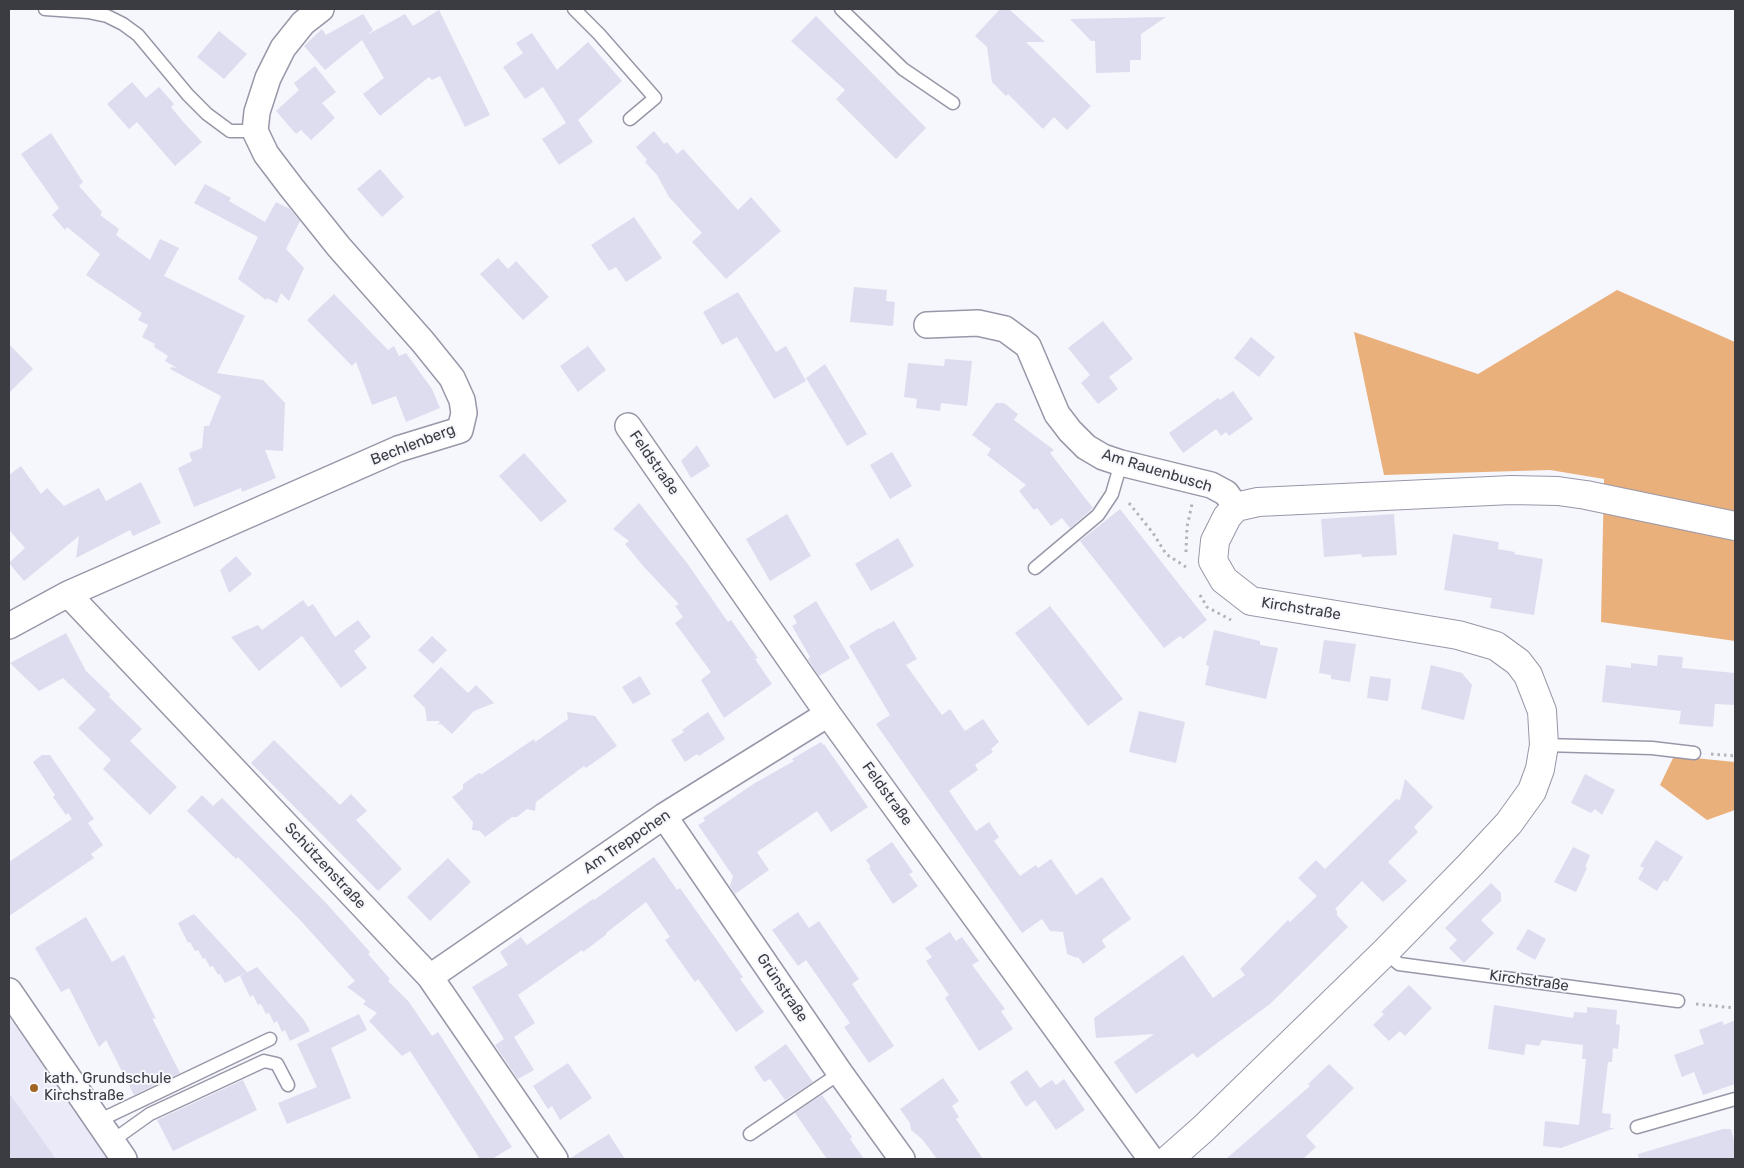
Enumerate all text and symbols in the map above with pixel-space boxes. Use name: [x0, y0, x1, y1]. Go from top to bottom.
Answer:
street label: Bechlenberg: [368, 421, 458, 469]
street label: Feldstraße: [625, 427, 683, 499]
street label: Am Rauenbusch: [1100, 446, 1214, 496]
street label: Kirchstraße: [1260, 594, 1342, 624]
street label: Feldstraße: [858, 759, 916, 829]
street label: Am Treppchen: [580, 806, 674, 878]
street label: Schützenstraße: [280, 819, 370, 913]
street label: Grünstraße: [753, 950, 811, 1026]
street label: Kirchstraße: [1488, 967, 1570, 995]
place label: kath. Grundschule Kirchstraße: [44, 1070, 171, 1105]
marker: kath. Grundschule Kirchstraße: [28, 1082, 40, 1094]

